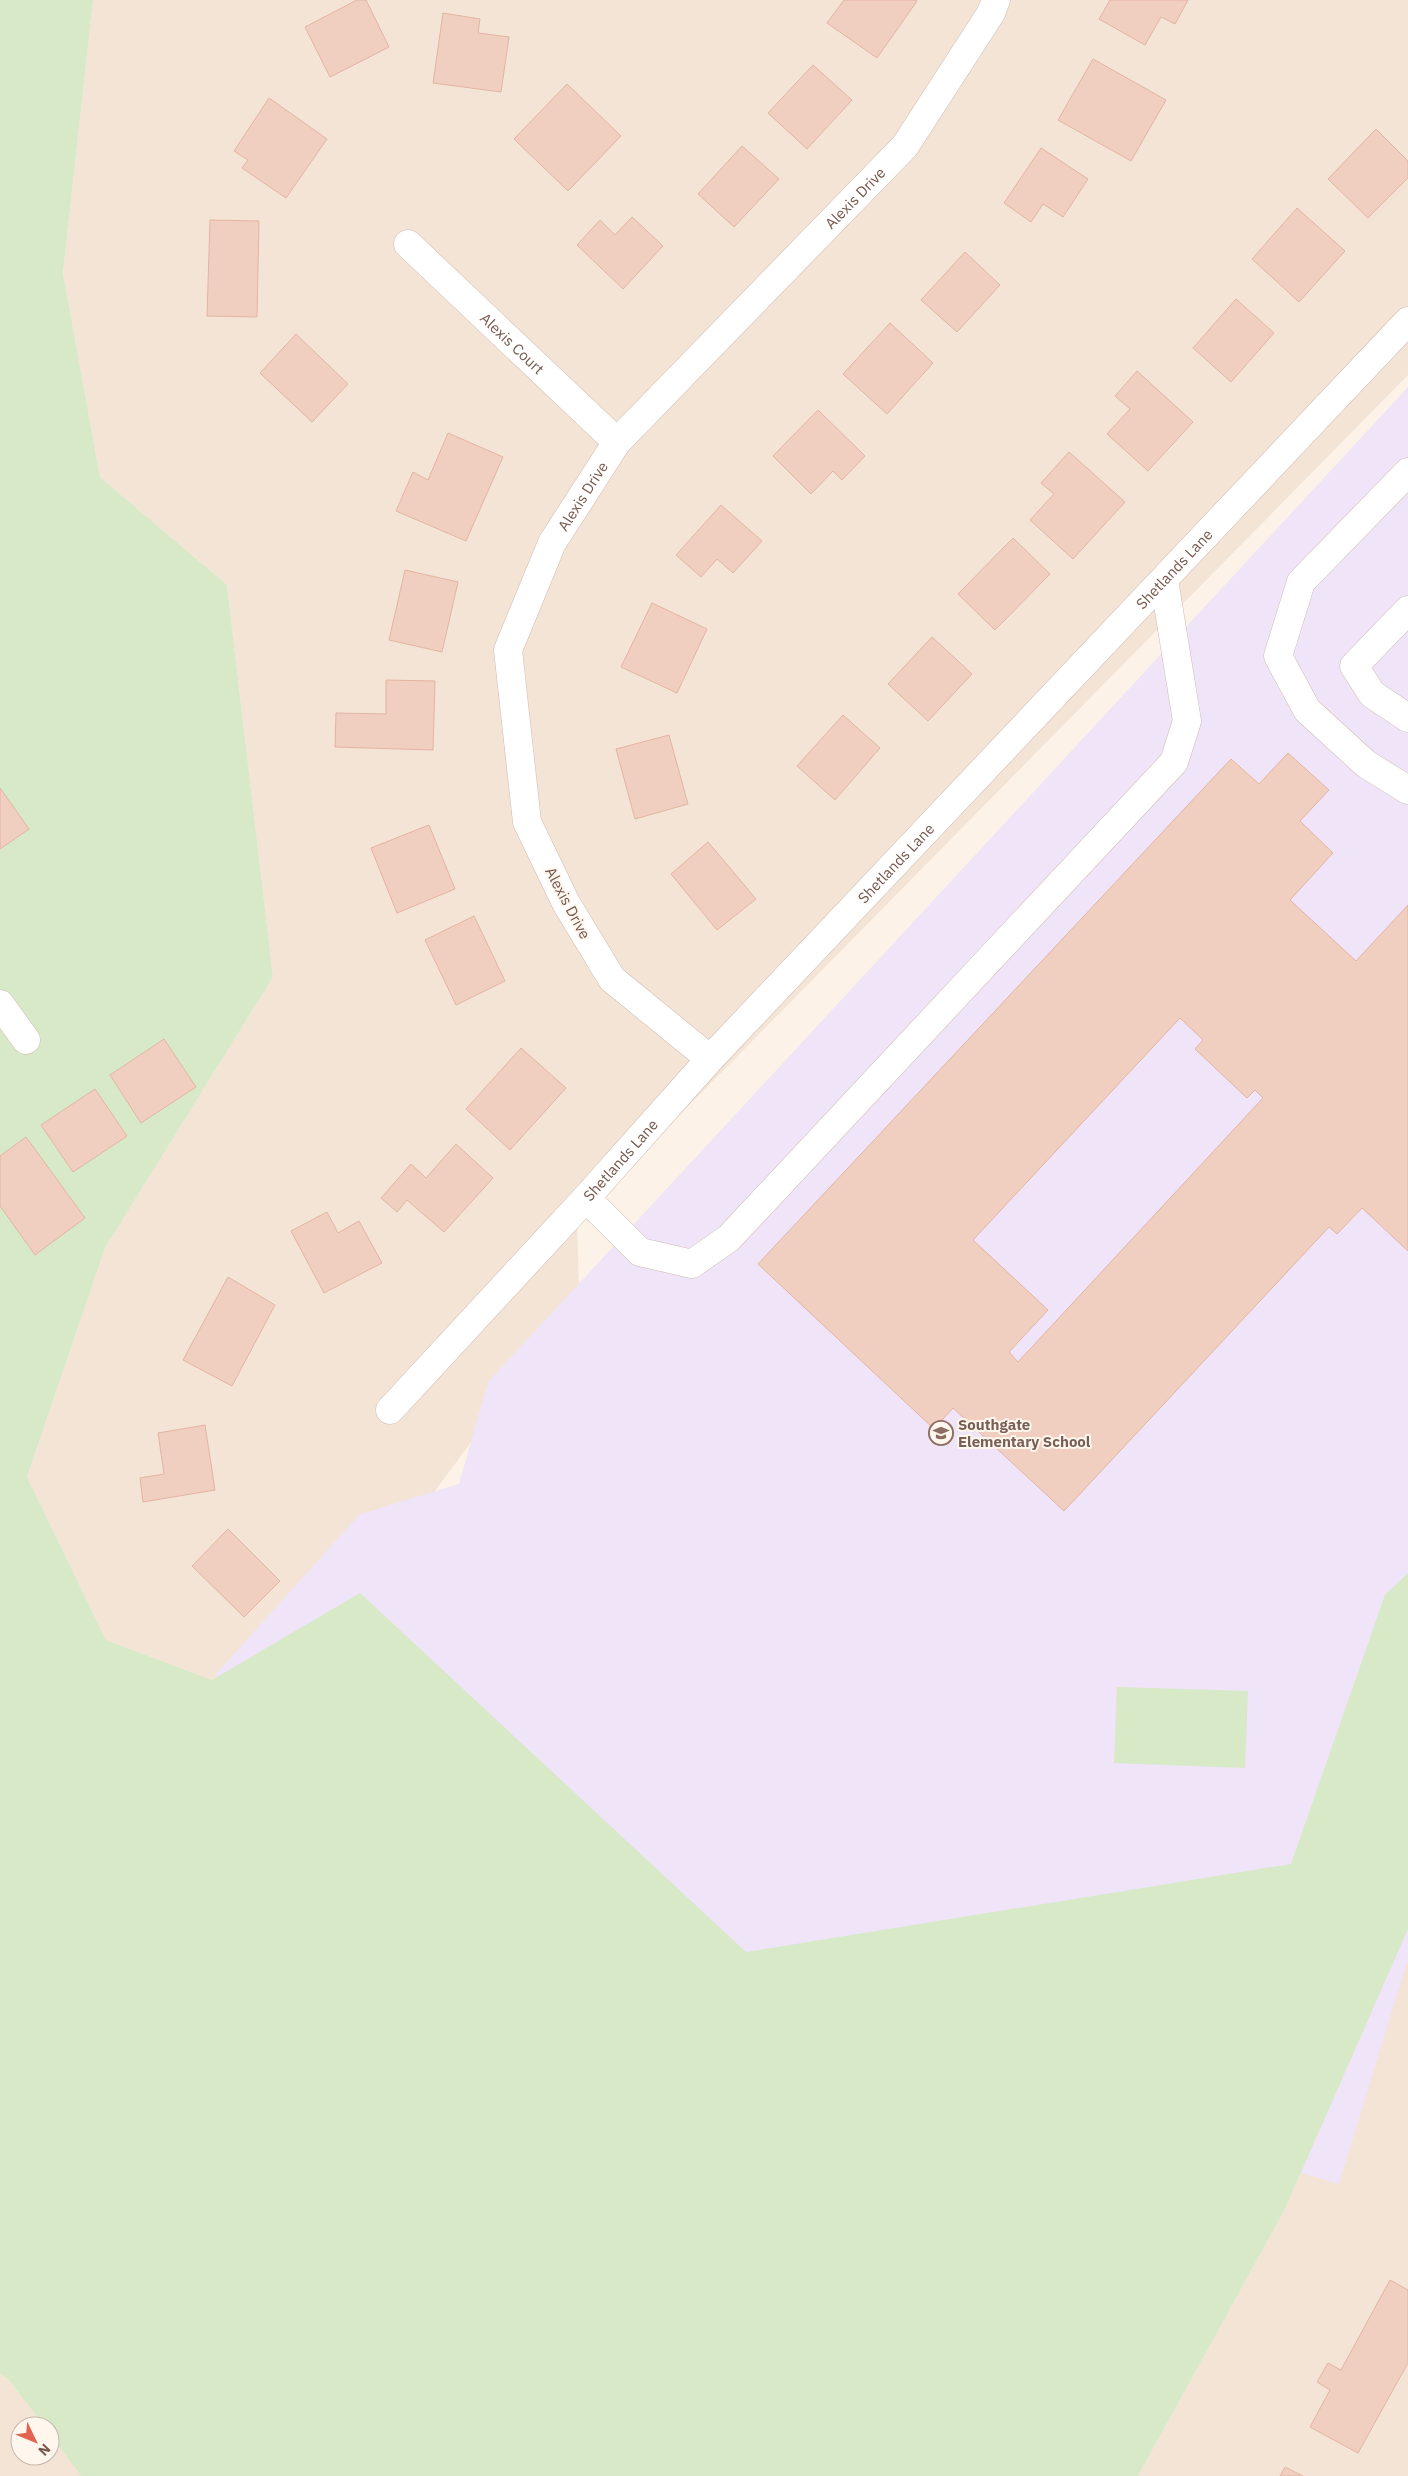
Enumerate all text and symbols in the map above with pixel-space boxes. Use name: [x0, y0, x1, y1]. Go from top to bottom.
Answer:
street label: Alexis Drive: [820, 163, 889, 233]
street label: Alexis Court: [477, 308, 549, 378]
street label: Alexis Drive: [553, 458, 612, 534]
street label: Shetlands Lane: [1131, 525, 1216, 613]
street label: Shetlands Lane: [853, 819, 938, 907]
street label: Alexis Drive: [541, 864, 595, 942]
street label: Shetlands Lane: [579, 1115, 662, 1205]
place label: Southgate Elementary School: [958, 1415, 1091, 1451]
school or university icon: Southgate Elementary School: [928, 1420, 954, 1446]
north arrow: [10, 2416, 60, 2466]
text: N: [34, 2440, 55, 2460]

